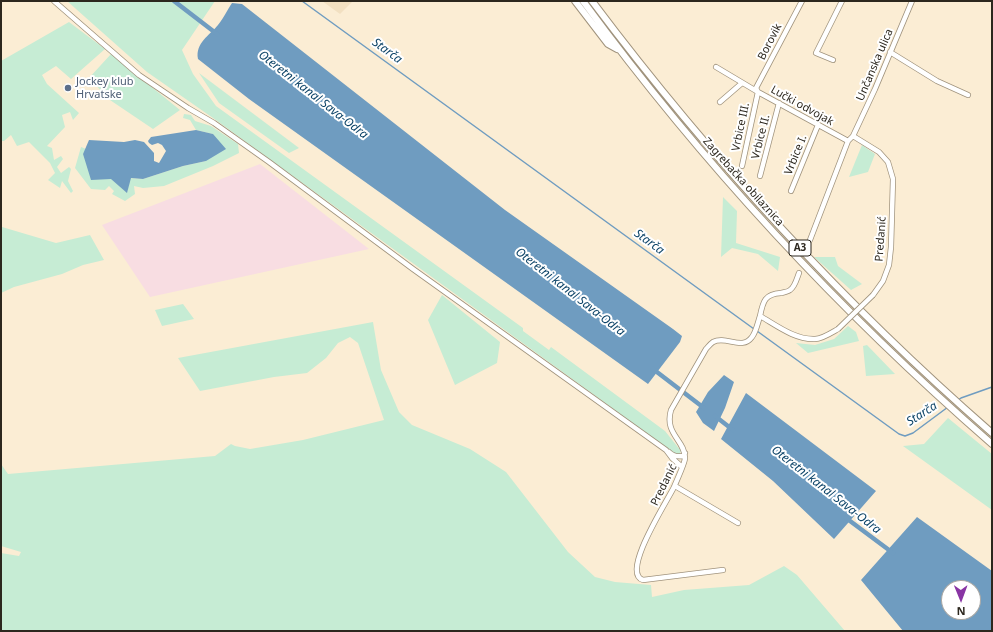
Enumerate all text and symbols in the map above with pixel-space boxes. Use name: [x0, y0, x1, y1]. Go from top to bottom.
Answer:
street label: Borovik: [755, 22, 785, 62]
street label: Unčanska ulica: [854, 27, 896, 103]
water label: Starča: [369, 35, 405, 67]
water label: Oteretni kanal Sava-Odra: [255, 48, 371, 142]
place label: Jockey klub Hrvatske: [76, 75, 134, 101]
marker: Jockey klub Hrvatske: [63, 83, 73, 93]
street label: Lučki odvojak: [768, 83, 836, 129]
street label: Vrbice III.: [729, 102, 753, 152]
street label: Vrbice II.: [749, 113, 773, 161]
street label: Vrbice I.: [782, 133, 810, 177]
street label: Zagrebačka obilaznica: [700, 135, 786, 229]
street label: Predanić: [873, 216, 889, 262]
water label: Starča: [631, 226, 667, 258]
road number: A3: [789, 240, 811, 256]
water label: Oteretni kanal Sava-Odra: [512, 245, 628, 339]
water label: Starča: [904, 399, 940, 429]
water label: Oteretni kanal Sava-Odra: [768, 443, 884, 537]
street label: Predanić: [648, 462, 680, 508]
north arrow: [941, 580, 981, 620]
text: N: [957, 604, 966, 619]

